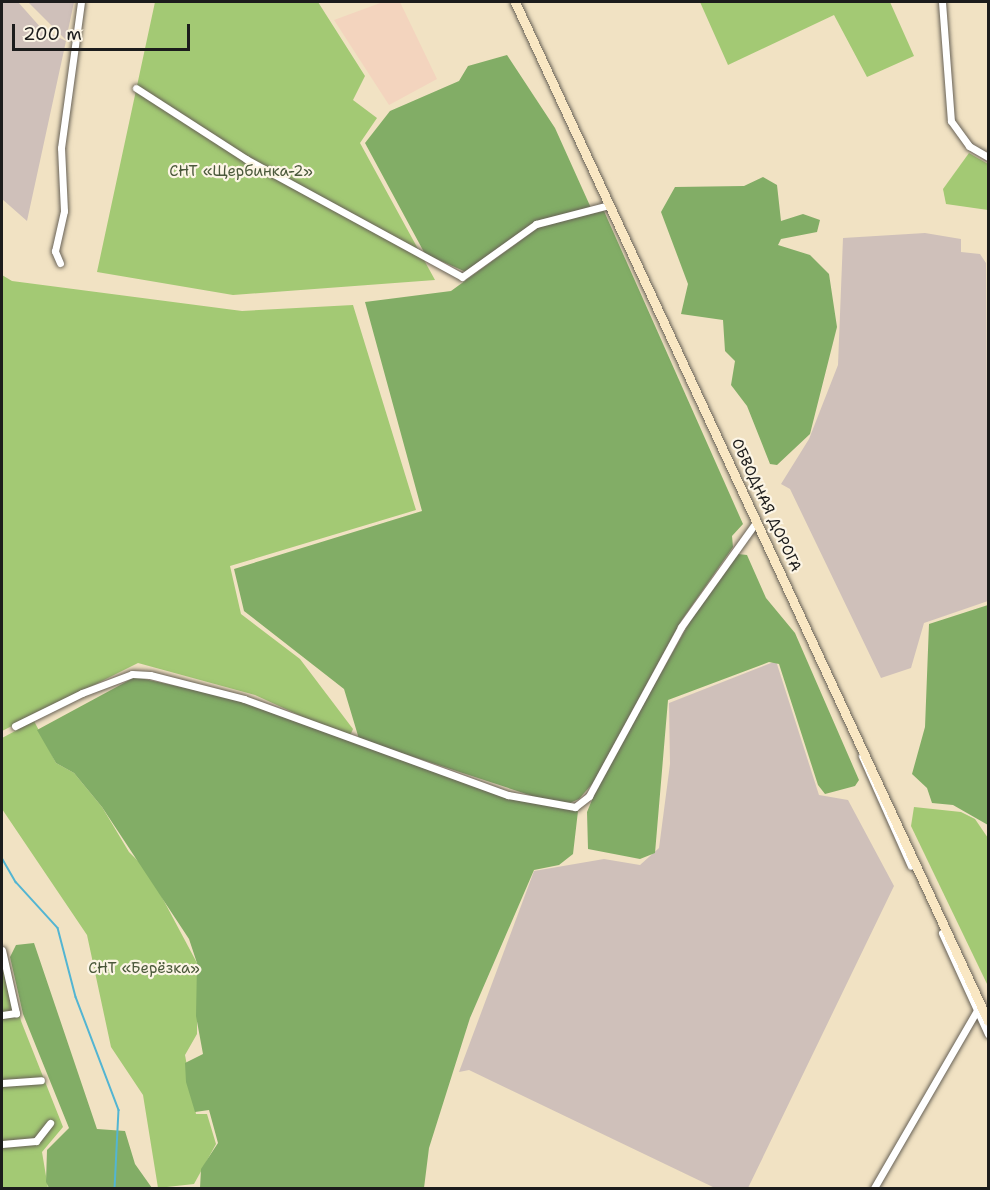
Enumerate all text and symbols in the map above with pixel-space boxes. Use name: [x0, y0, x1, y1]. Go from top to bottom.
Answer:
scale bar: [15, 12, 194, 50]
text: 200 m: [23, 22, 82, 46]
park label: СНТ «Щербинка-2»: [169, 163, 313, 181]
street label: ОБВОДНАЯ ДОРОГА: [727, 435, 805, 575]
park label: СНТ «Берёзка»: [88, 960, 200, 978]

